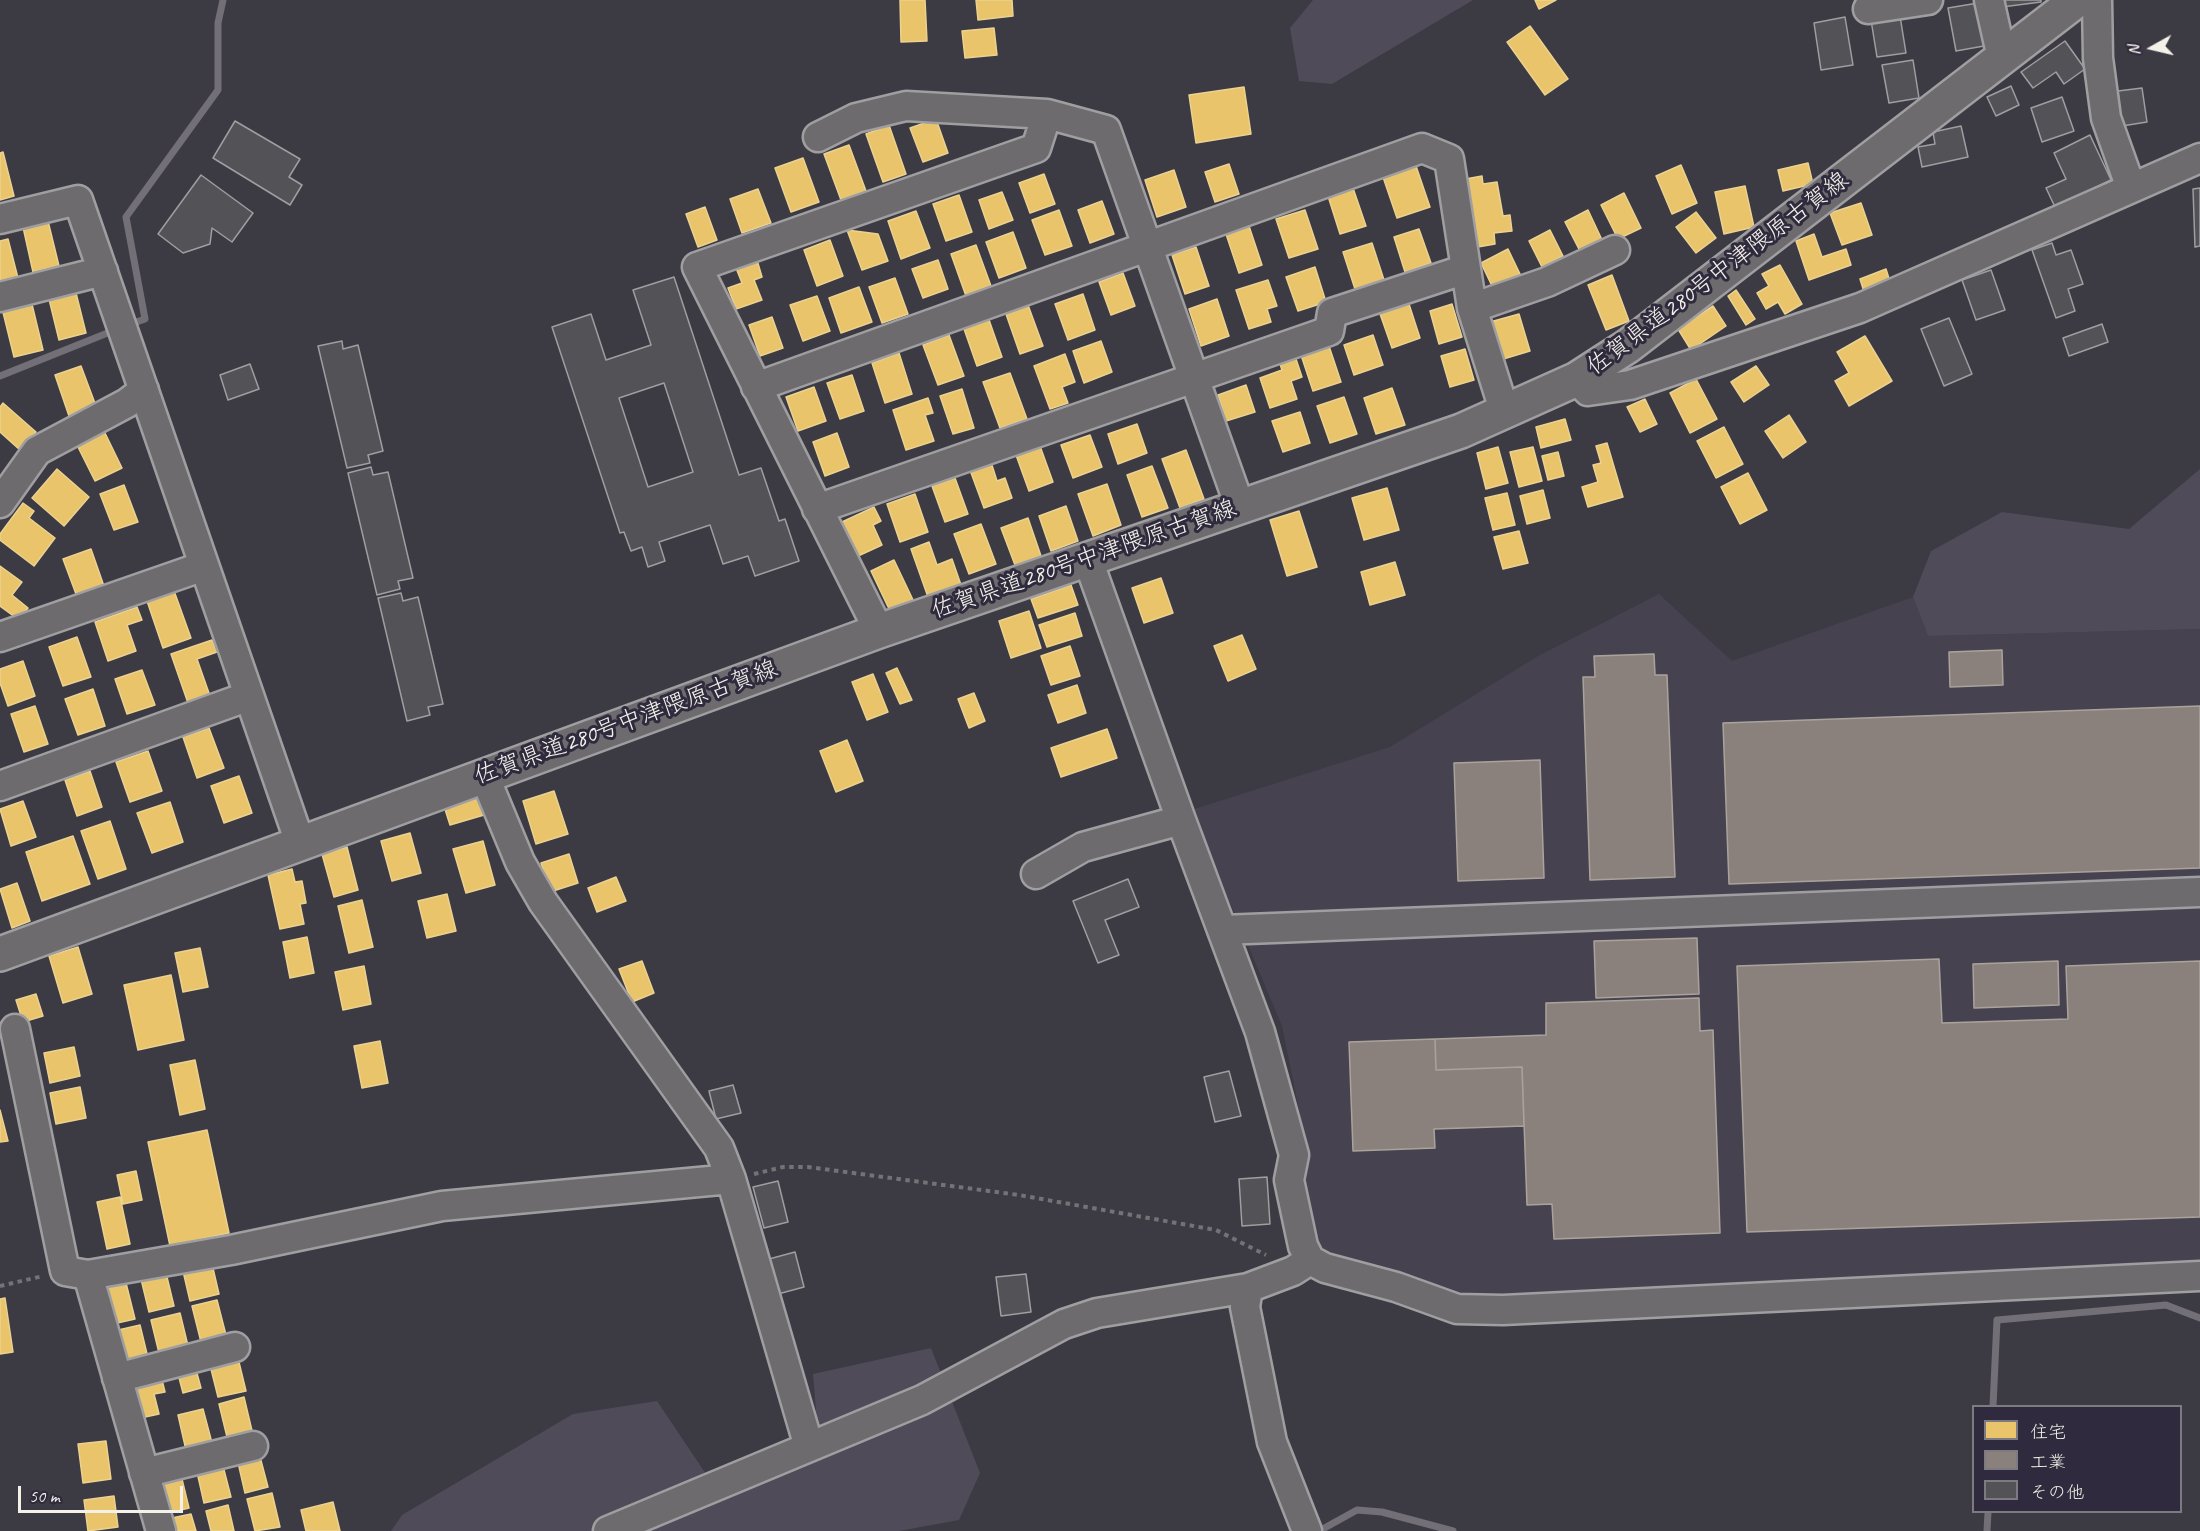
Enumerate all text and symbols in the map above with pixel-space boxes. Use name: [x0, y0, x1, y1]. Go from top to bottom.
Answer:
north arrow: [2122, 18, 2182, 78]
text: N: [2124, 44, 2145, 57]
street label: 佐賀県道280号中津隈原古賀線: [1581, 166, 1855, 382]
street label: 佐賀県道280号中津隈原古賀線: [928, 494, 1240, 626]
street label: 佐賀県道280号中津隈原古賀線: [471, 655, 781, 791]
legend: [1972, 1405, 2182, 1513]
text: 住宅: [2030, 1421, 2066, 1443]
text: 工業: [2030, 1451, 2066, 1473]
scale bar: [21, 1474, 186, 1512]
text: その他: [2030, 1481, 2084, 1503]
text: 50 m: [29, 1485, 60, 1507]

